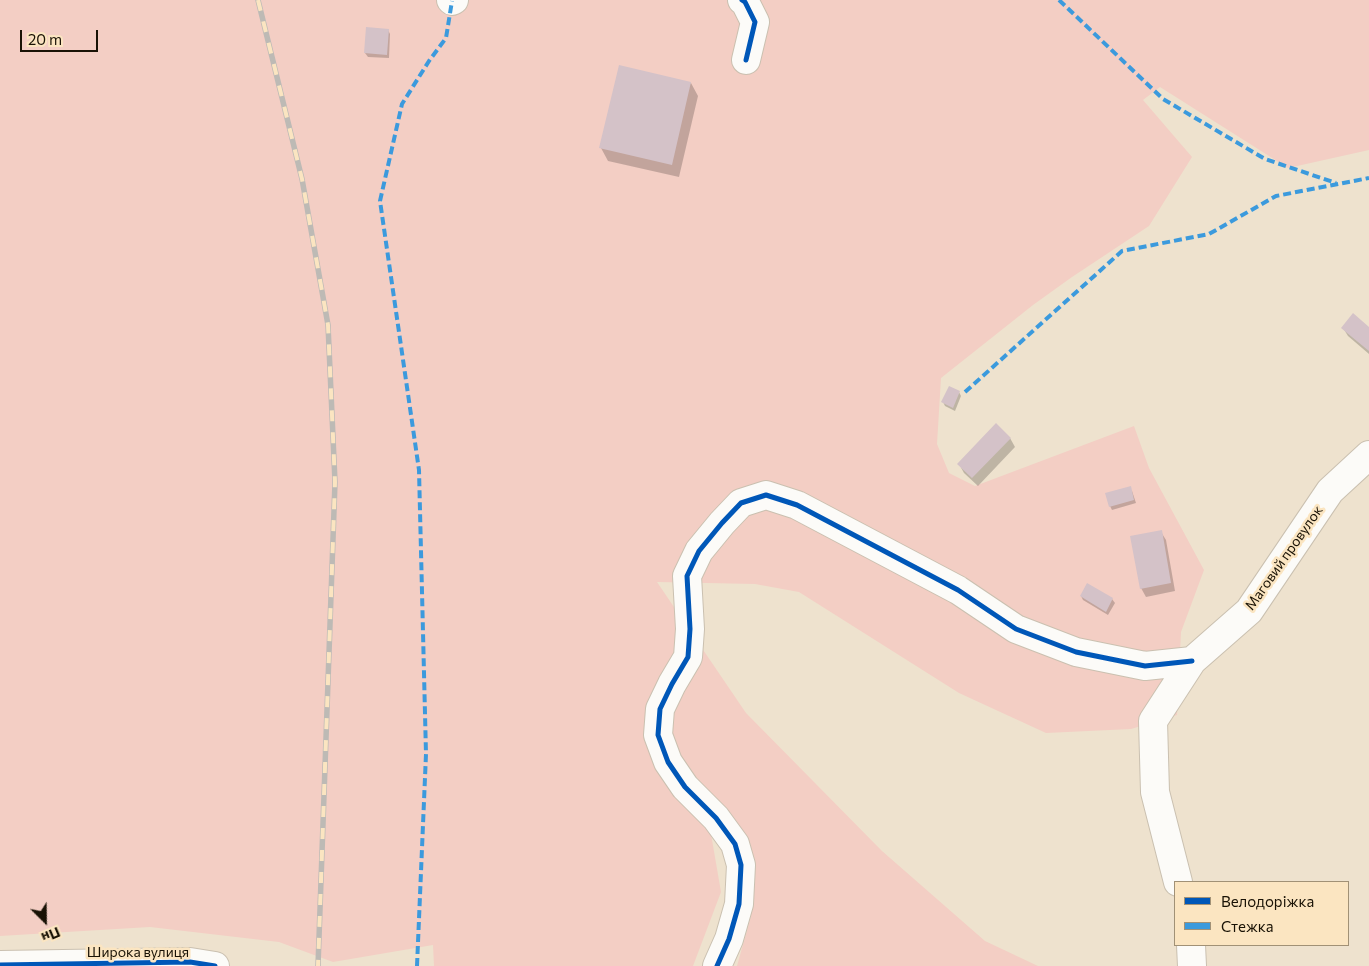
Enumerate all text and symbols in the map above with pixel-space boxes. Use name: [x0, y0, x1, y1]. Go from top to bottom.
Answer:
scale bar: [22, 20, 100, 52]
text: 20 m: [28, 30, 62, 48]
street label: Маговий провулок: [1242, 503, 1326, 613]
legend: [1174, 881, 1349, 946]
text: Велодоріжка: [1221, 892, 1314, 910]
north arrow: [20, 896, 70, 946]
text: Стежка: [1221, 917, 1274, 935]
text: Пн: [39, 924, 63, 947]
street label: Широка вулиця: [87, 944, 189, 960]

